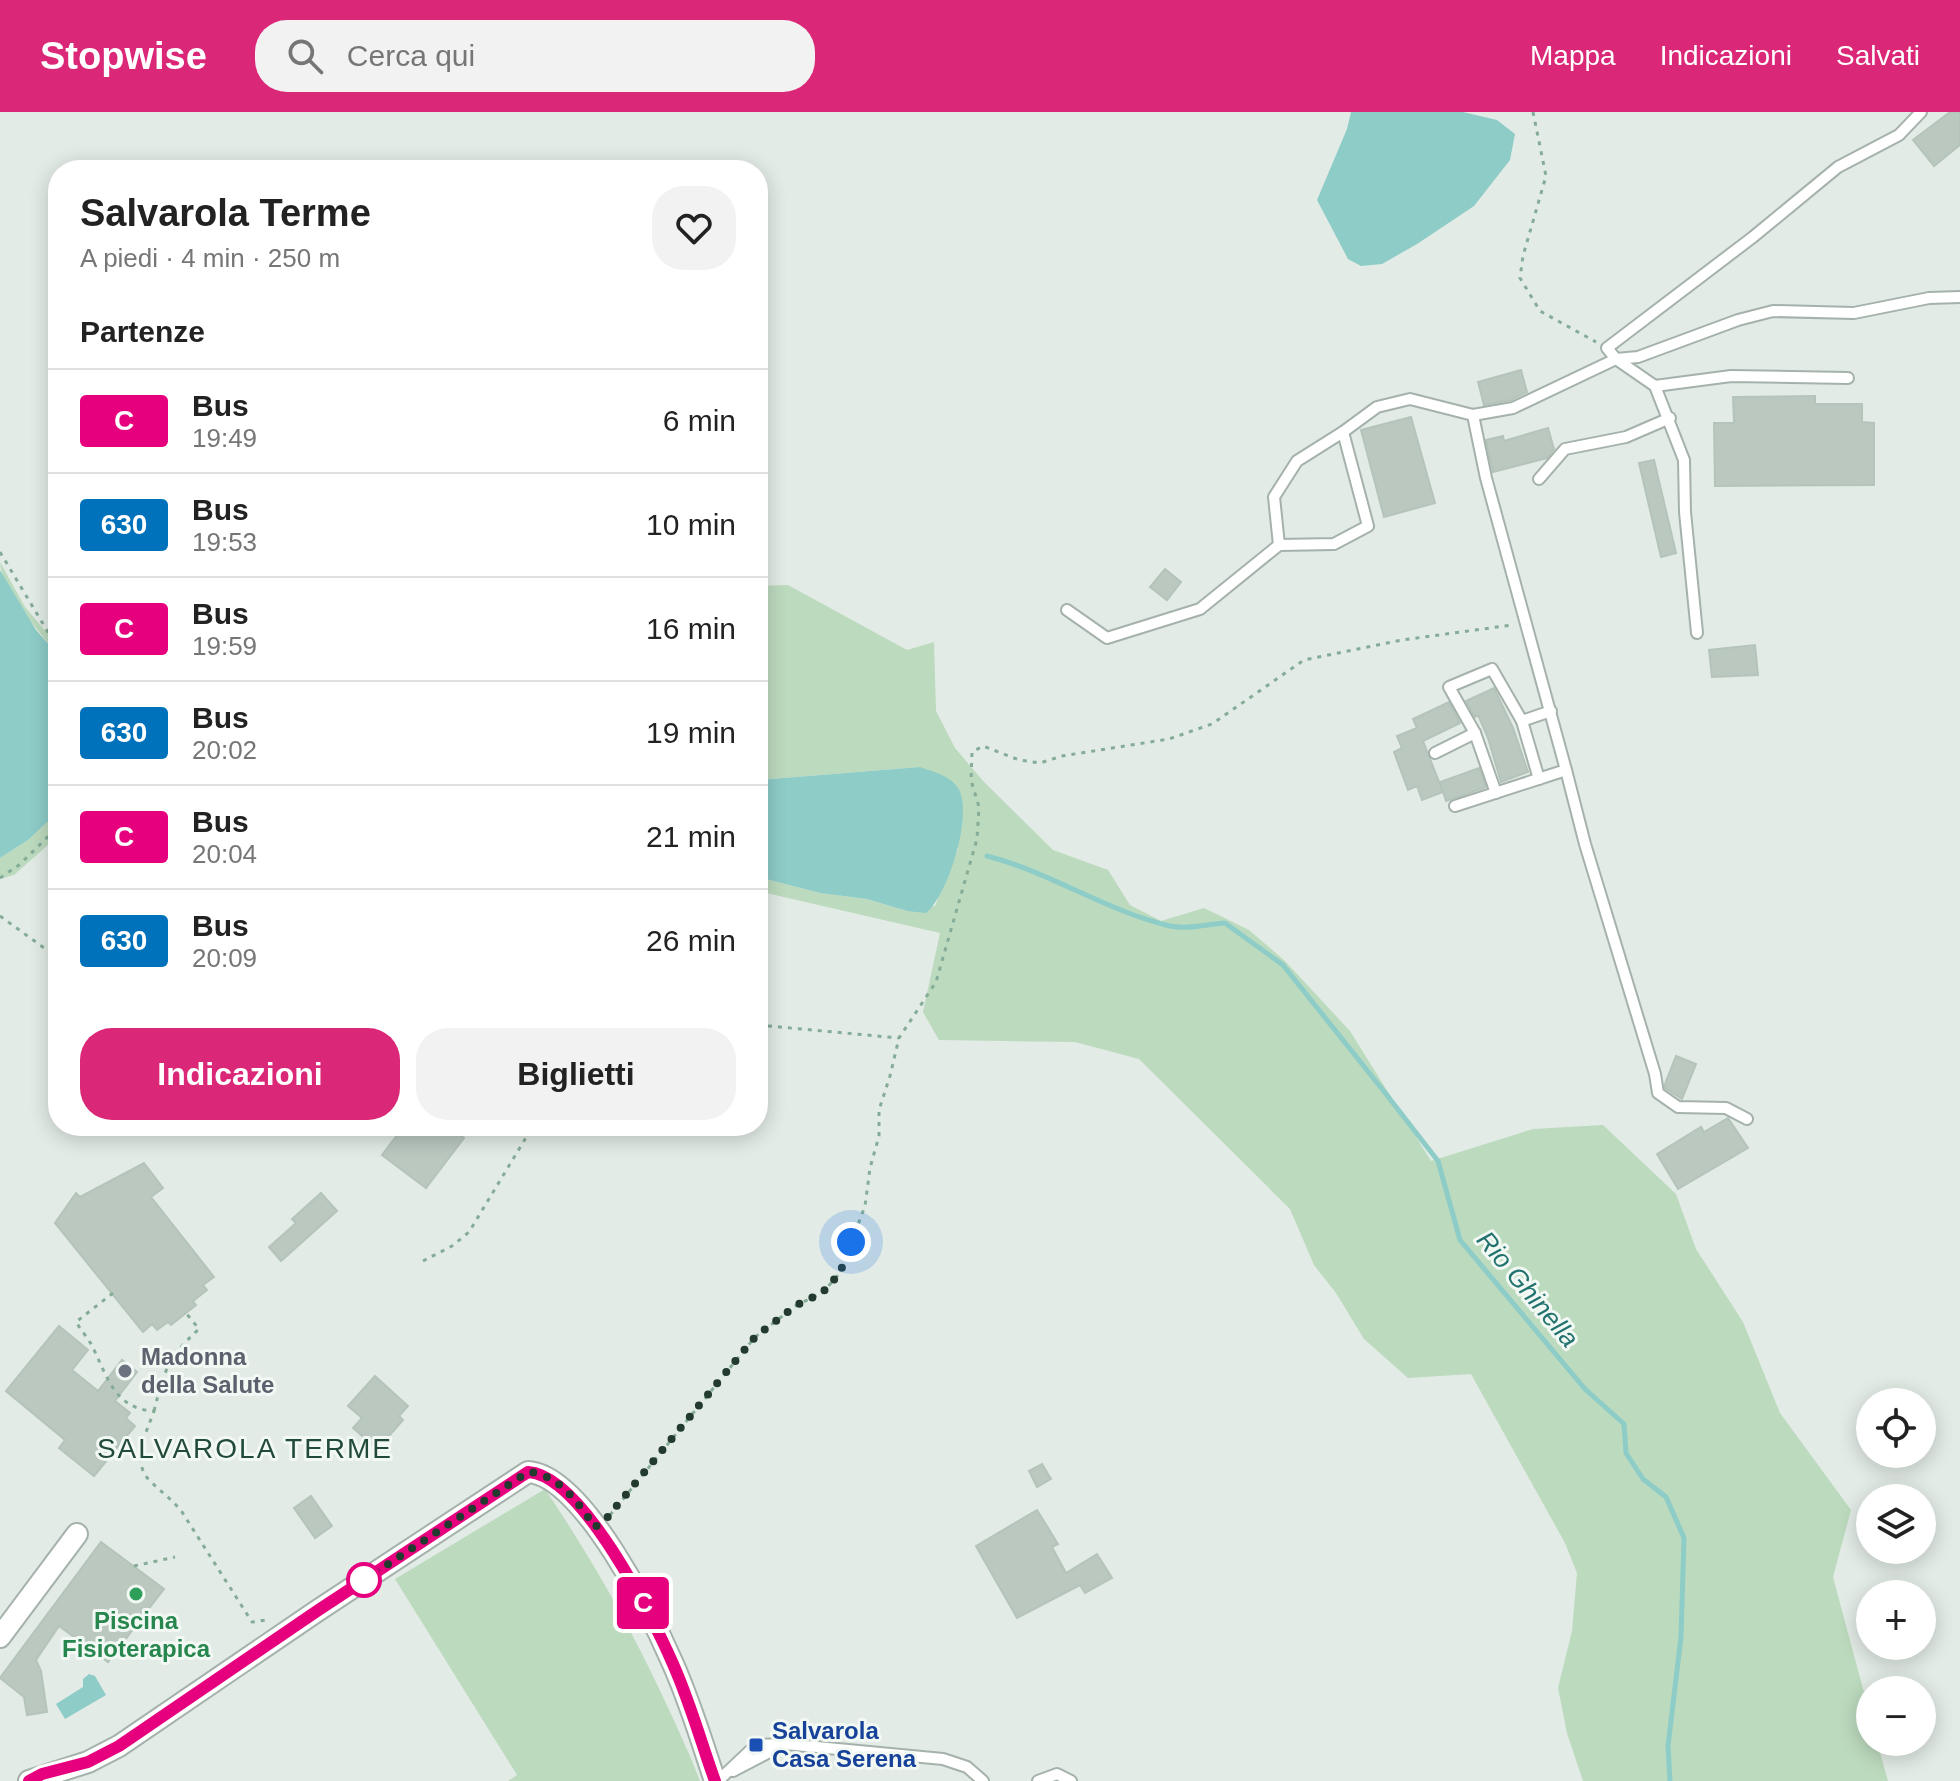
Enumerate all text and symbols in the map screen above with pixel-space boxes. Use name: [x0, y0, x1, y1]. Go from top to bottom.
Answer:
search box: [255, 20, 815, 92]
icon: search: [283, 34, 327, 78]
text: Stopwise: [40, 35, 207, 77]
text: Cerca qui: [347, 39, 475, 72]
text: Mappa: [1530, 40, 1616, 71]
text: Indicazioni: [1660, 40, 1792, 71]
text: Salvati: [1836, 40, 1920, 71]
button: heart: [652, 186, 736, 270]
text: Salvarola Terme: [80, 192, 371, 234]
text: A piedi · 4 min · 250 m: [80, 243, 340, 273]
text: Partenze: [80, 315, 205, 348]
text: Bus: [192, 389, 249, 422]
text: 6 min: [663, 404, 736, 437]
text: C: [114, 405, 134, 436]
text: 19:49: [192, 423, 257, 453]
text: Bus: [192, 493, 249, 526]
text: 10 min: [646, 508, 736, 541]
text: 630: [101, 509, 147, 540]
text: 19:53: [192, 527, 257, 557]
text: Bus: [192, 597, 249, 630]
text: 16 min: [646, 612, 736, 645]
text: C: [114, 613, 134, 644]
text: 19:59: [192, 631, 257, 661]
text: Bus: [192, 701, 249, 734]
text: 19 min: [646, 716, 736, 749]
text: 630: [101, 717, 147, 748]
text: 20:02: [192, 735, 257, 765]
text: Bus: [192, 805, 249, 838]
text: 21 min: [646, 820, 736, 853]
text: C: [114, 821, 134, 852]
text: 20:04: [192, 839, 257, 869]
text: Bus: [192, 909, 249, 942]
text: 26 min: [646, 924, 736, 957]
text: 630: [101, 925, 147, 956]
text: 20:09: [192, 943, 257, 973]
button: Indicazioni: [80, 1028, 400, 1120]
button: Biglietti: [416, 1028, 736, 1120]
your location: [831, 1222, 871, 1262]
water label: Rio Ghinella: [1471, 1225, 1585, 1353]
place label: Madonna della Salute: [141, 1343, 274, 1398]
marker: Madonna della Salute: [116, 1362, 134, 1380]
map controls: [1856, 1388, 1936, 1756]
button: locate: [1856, 1388, 1936, 1468]
district label: SALVAROLA TERME: [97, 1433, 393, 1464]
button: layers: [1856, 1484, 1936, 1564]
unlabelled marker: [347, 1563, 381, 1597]
line badge: C: [617, 1577, 669, 1629]
button: +: [1856, 1580, 1936, 1660]
marker: Piscina Fisioterapica: [127, 1585, 145, 1603]
text: C: [633, 1587, 653, 1618]
place label: Piscina Fisioterapica: [62, 1607, 211, 1662]
button: −: [1856, 1676, 1936, 1756]
place label: Salvarola Casa Serena: [772, 1717, 917, 1772]
marker: Salvarola Casa Serena: [747, 1736, 765, 1754]

